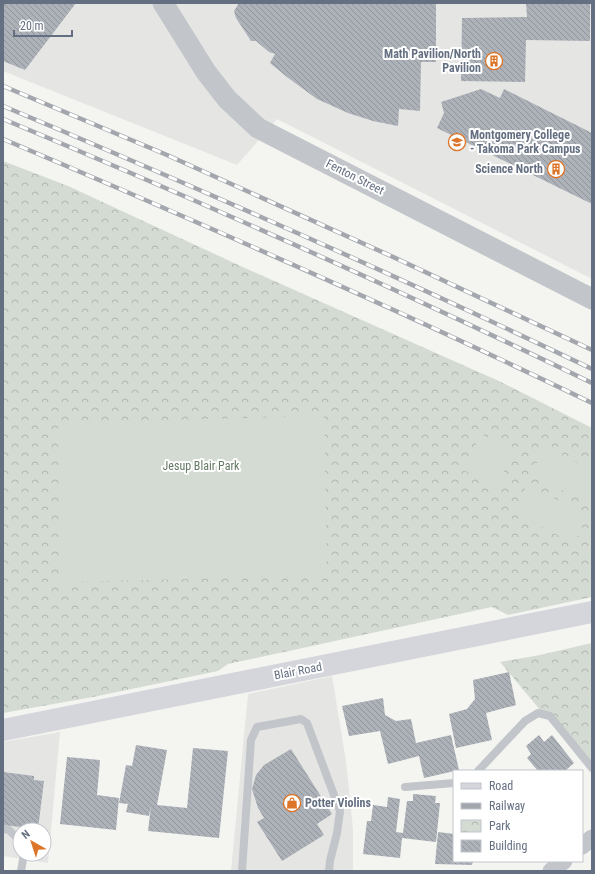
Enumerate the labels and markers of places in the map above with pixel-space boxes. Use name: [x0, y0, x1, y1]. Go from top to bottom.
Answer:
place label: Math Pavilion/North Pavilion: [384, 47, 481, 75]
building icon: Math Pavilion/North Pavilion: [484, 51, 504, 71]
place label: Montgomery College - Takoma Park Campus: [470, 128, 581, 156]
school or university icon: Montgomery College - Takoma Park Campus: [447, 132, 467, 152]
building icon: Science North: [546, 159, 566, 179]
place label: Science North: [475, 162, 543, 176]
shop icon: Potter Violins: [282, 793, 302, 813]
place label: Potter Violins: [305, 796, 371, 810]

